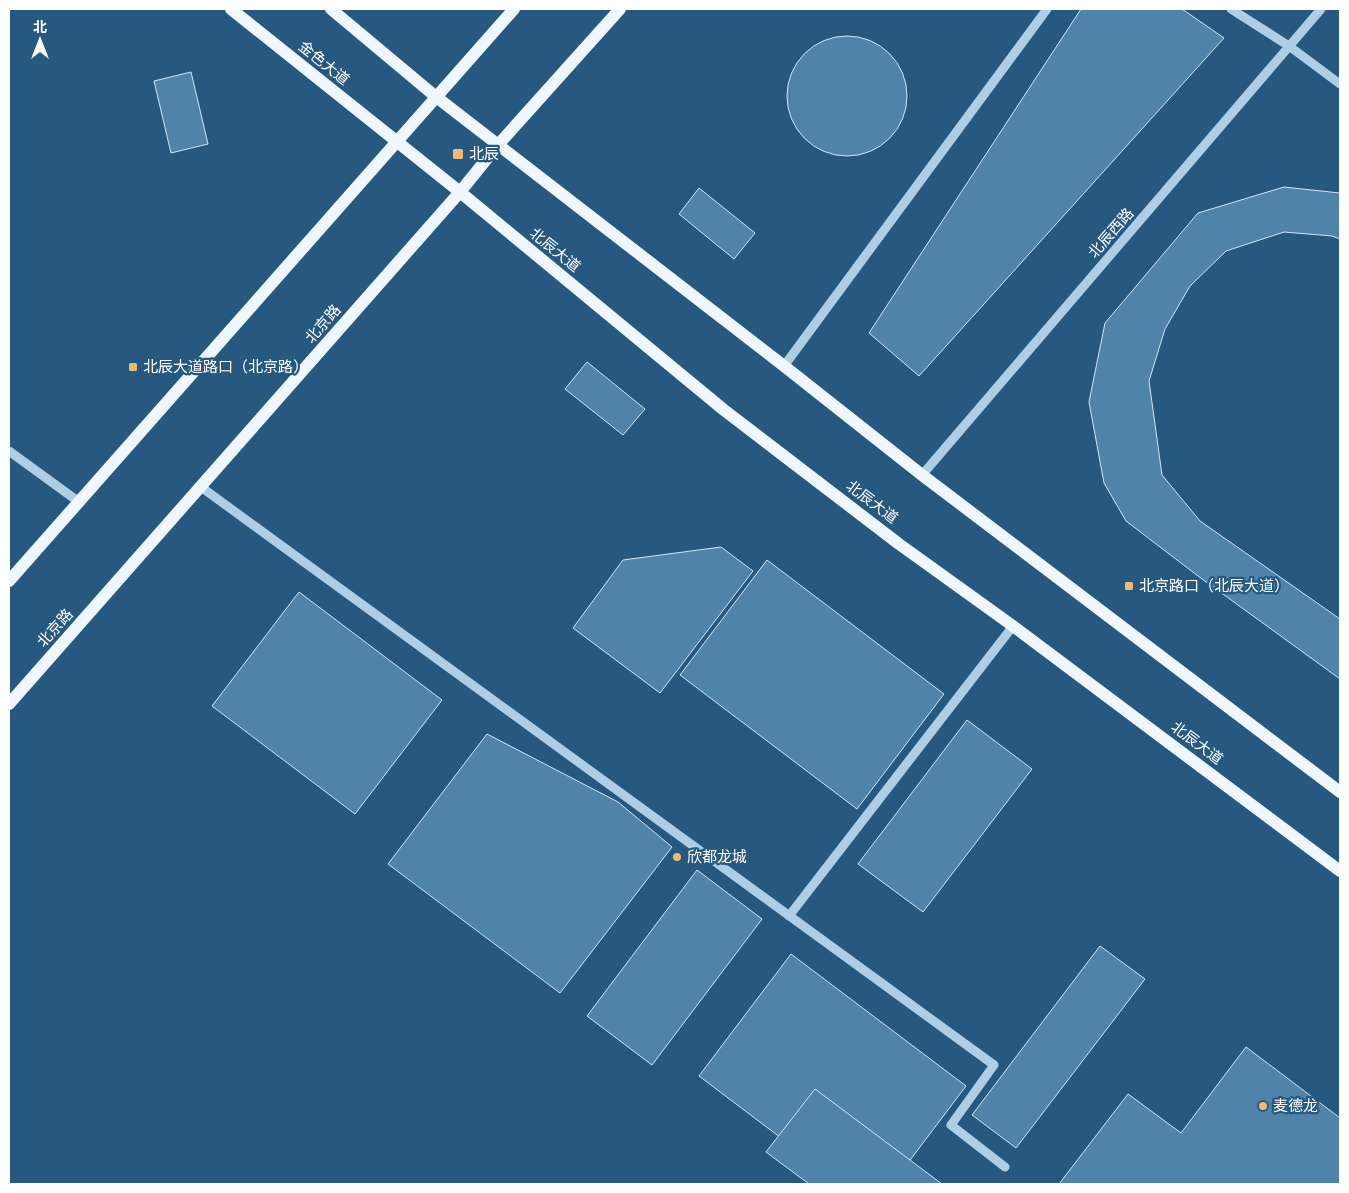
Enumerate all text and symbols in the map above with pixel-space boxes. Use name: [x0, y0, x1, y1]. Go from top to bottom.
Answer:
north arrow: [15, 15, 65, 65]
text: 北: [33, 18, 47, 36]
street label: 金色大道: [295, 36, 354, 89]
place label: 北辰: [469, 144, 499, 163]
marker: 北辰: [451, 147, 465, 161]
street label: 北辰西路: [1084, 204, 1137, 262]
street label: 北辰大道: [526, 223, 585, 276]
street label: 北京路: [301, 300, 345, 347]
place label: 北辰大道路口（北京路）: [143, 357, 308, 376]
marker: 北辰大道路口（北京路）: [127, 361, 139, 373]
street label: 北辰大道: [843, 476, 902, 527]
place label: 北京路口（北辰大道）: [1139, 576, 1289, 595]
marker: 北京路口（北辰大道）: [1123, 580, 1135, 592]
street label: 北京路: [33, 605, 77, 651]
street label: 北辰大道: [1168, 717, 1227, 768]
place label: 欣都龙城: [687, 847, 747, 866]
marker: 欣都龙城: [671, 851, 683, 863]
place label: 麦德龙: [1273, 1096, 1318, 1115]
marker: 麦德龙: [1257, 1100, 1269, 1112]

